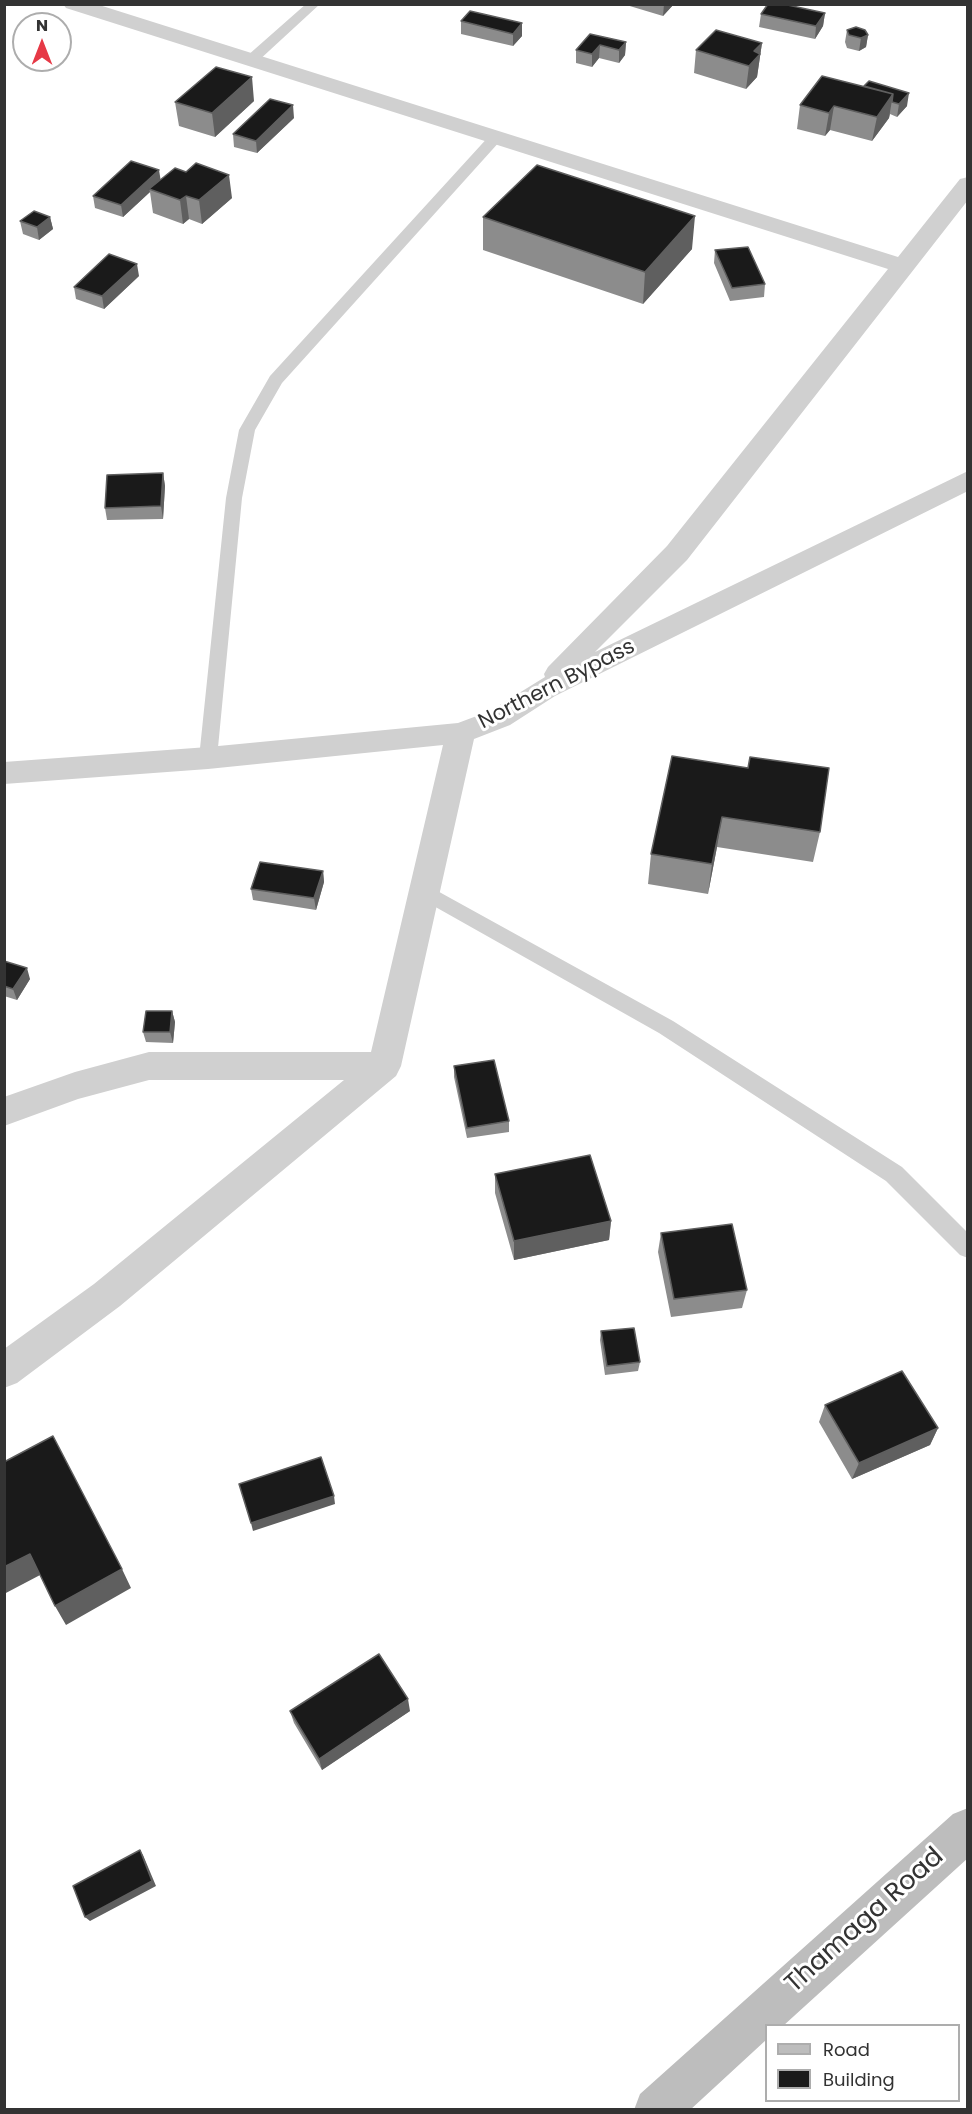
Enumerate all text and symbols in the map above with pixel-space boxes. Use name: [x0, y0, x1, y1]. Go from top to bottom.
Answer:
north arrow: [12, 12, 72, 72]
text: N: [36, 14, 48, 37]
street label: Northern Bypass: [475, 635, 639, 735]
street label: Thamaga Road: [779, 1842, 951, 2000]
legend: [765, 2024, 960, 2102]
text: Road: [823, 2037, 870, 2062]
text: Building: [823, 2067, 895, 2092]

